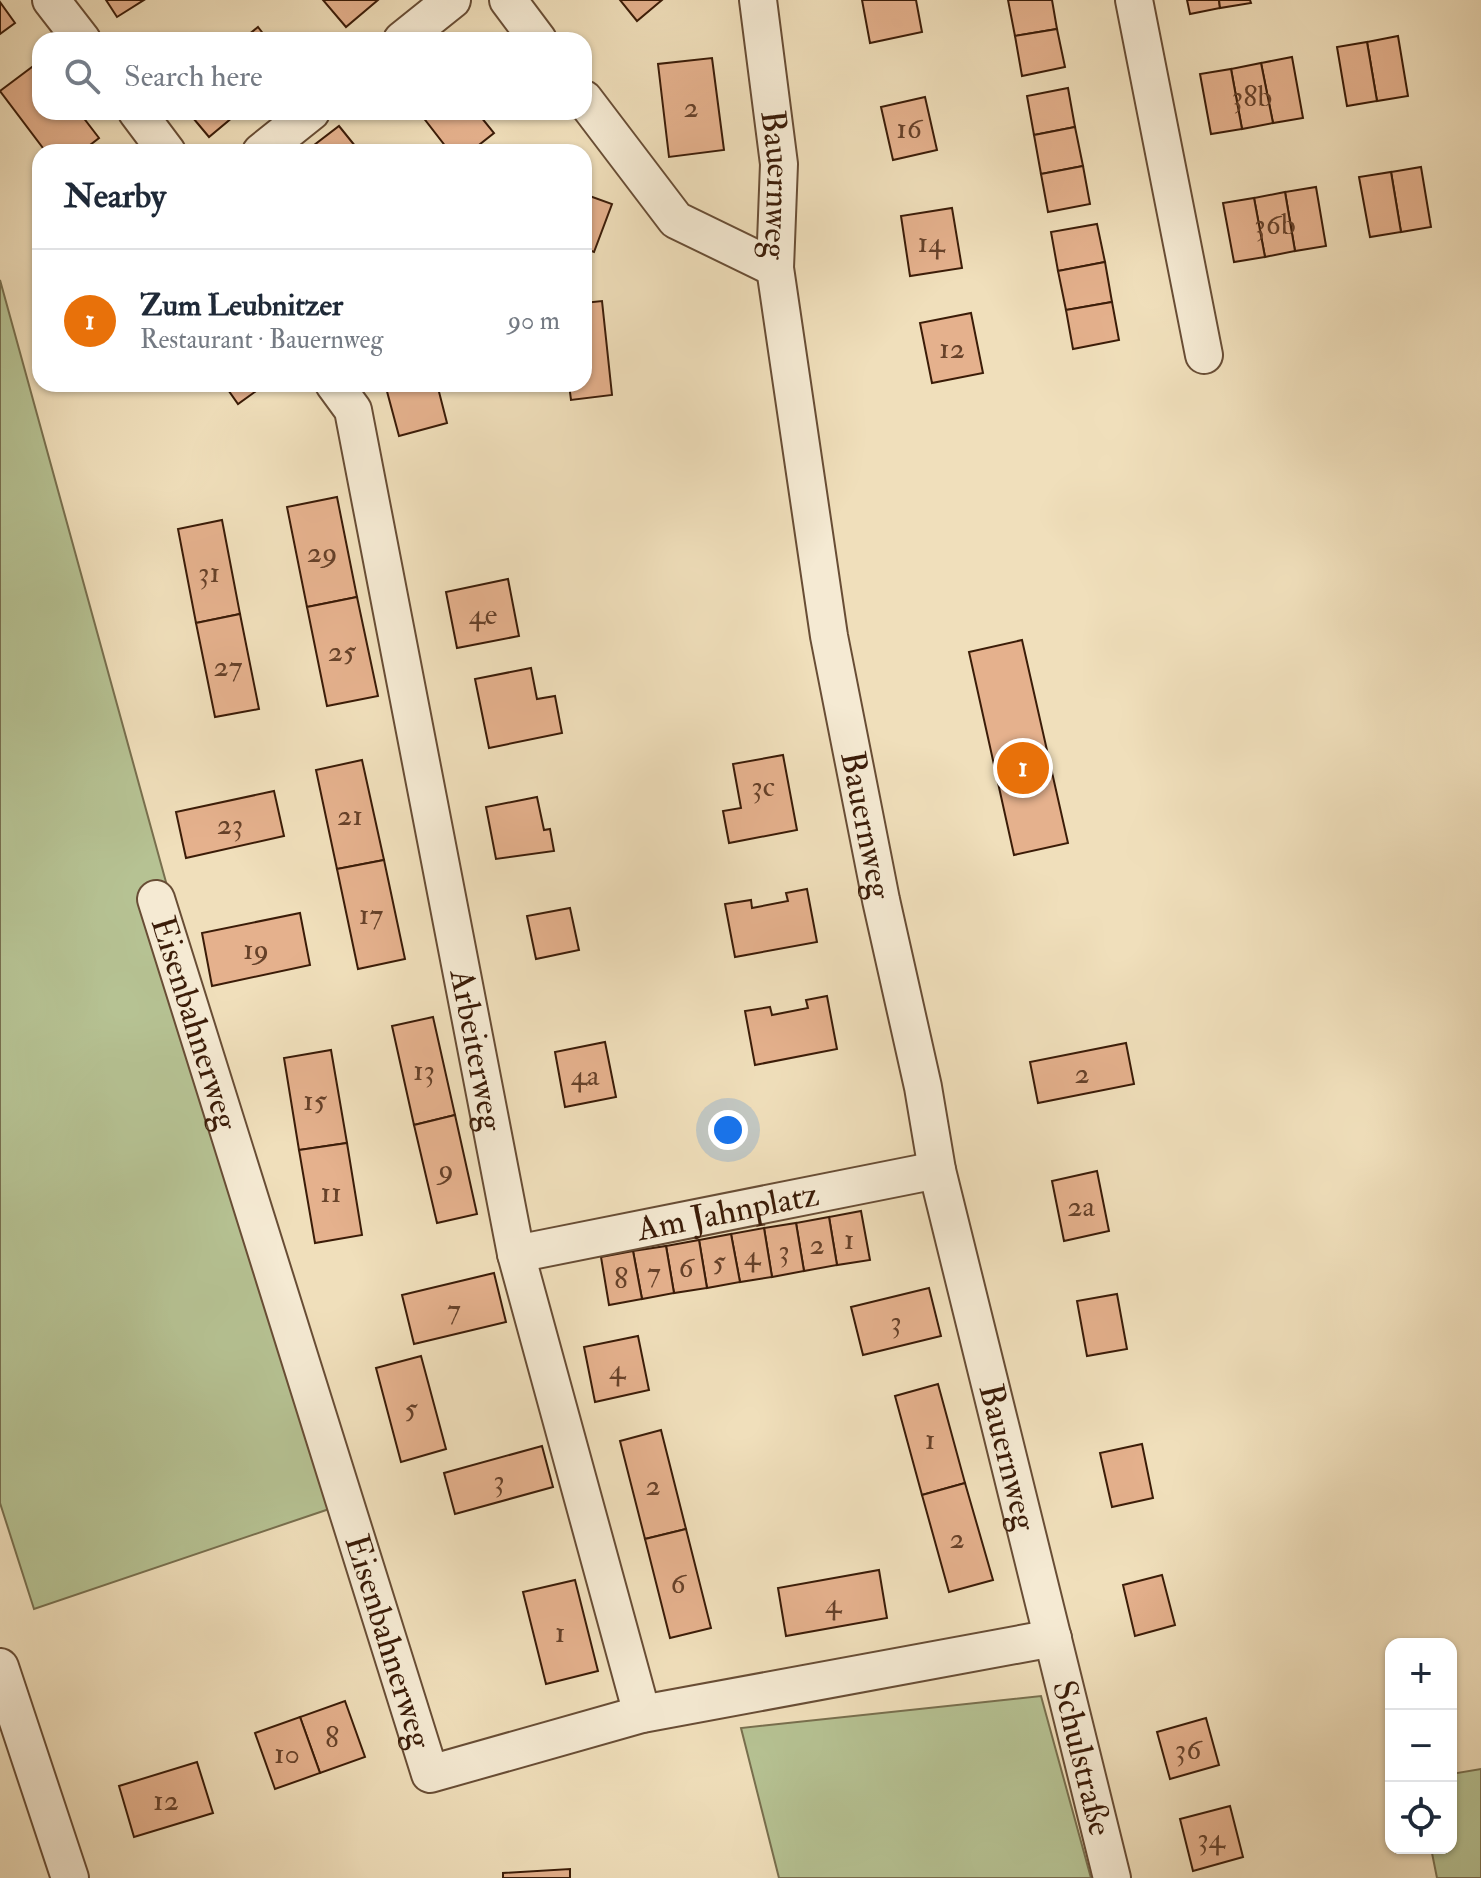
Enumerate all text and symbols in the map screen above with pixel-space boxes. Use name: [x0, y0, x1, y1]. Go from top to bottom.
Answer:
search box: [32, 32, 592, 120]
icon: search: [60, 54, 104, 98]
text: Search here: [124, 58, 263, 95]
house number: 38b: [1232, 78, 1272, 115]
house number: 2: [683, 89, 699, 126]
street label: Bauernweg: [751, 108, 800, 261]
house number: 16: [896, 110, 924, 147]
text: Nearby: [64, 175, 166, 218]
house number: 36b: [1254, 206, 1296, 243]
house number: 14: [918, 224, 946, 261]
text: Zum Leubnitzer: [140, 287, 343, 324]
text: 1: [85, 305, 95, 337]
text: 90 m: [508, 305, 560, 337]
text: Restaurant · Bauernweg: [140, 324, 383, 356]
house number: 12: [939, 330, 965, 367]
house number: 29: [307, 534, 337, 571]
house number: 31: [198, 554, 220, 591]
house number: 4e: [469, 596, 497, 633]
house number: 25: [328, 633, 357, 670]
house number: 27: [214, 648, 243, 685]
pin: 1: [997, 738, 1049, 798]
street label: Bauernweg: [831, 747, 902, 904]
house number: 3c: [751, 768, 775, 805]
house number: 21: [337, 797, 363, 834]
house number: 23: [217, 806, 243, 843]
house number: 17: [359, 896, 383, 933]
street label: Eisenbahnerweg: [141, 911, 249, 1136]
house number: 19: [243, 931, 269, 968]
street label: Arbeiterweg: [440, 965, 513, 1136]
house number: 13: [413, 1052, 435, 1089]
house number: 2: [1074, 1055, 1090, 1092]
house number: 4a: [571, 1057, 600, 1094]
house number: 15: [303, 1082, 328, 1119]
your location: [708, 1110, 748, 1150]
house number: 9: [436, 1151, 454, 1188]
street label: Am Jahnplatz: [632, 1173, 823, 1251]
house number: 11: [320, 1174, 342, 1211]
house number: 2a: [1067, 1188, 1095, 1225]
house number: 1: [844, 1221, 854, 1258]
house number: 2: [809, 1226, 825, 1263]
house number: 3: [778, 1232, 790, 1269]
house number: 4: [744, 1237, 762, 1274]
house number: 5: [712, 1243, 726, 1280]
house number: 6: [678, 1249, 695, 1286]
house number: 7: [647, 1254, 661, 1291]
house number: 8: [614, 1260, 628, 1297]
house number: 7: [447, 1291, 461, 1328]
house number: 3: [890, 1303, 902, 1340]
house number: 4: [609, 1351, 627, 1388]
street label: Bauernweg: [969, 1379, 1047, 1536]
house number: 5: [404, 1390, 418, 1427]
house number: 1: [925, 1421, 935, 1458]
house number: 3: [493, 1462, 505, 1499]
house number: 2: [645, 1467, 661, 1504]
house number: 2: [949, 1520, 965, 1557]
street label: Eisenbahnerweg: [335, 1529, 442, 1755]
house number: 6: [670, 1565, 687, 1602]
house number: 4: [825, 1585, 843, 1622]
house number: 1: [555, 1614, 565, 1651]
map controls: [1385, 1638, 1457, 1854]
button: +: [1385, 1638, 1457, 1710]
street label: Schulstraße: [1042, 1676, 1122, 1840]
button: −: [1385, 1710, 1457, 1782]
house number: 8: [325, 1719, 339, 1756]
house number: 36: [1175, 1731, 1203, 1768]
house number: 10: [274, 1735, 300, 1772]
house number: 12: [153, 1782, 179, 1819]
button: locate: [1385, 1782, 1457, 1854]
house number: 34: [1197, 1820, 1227, 1857]

